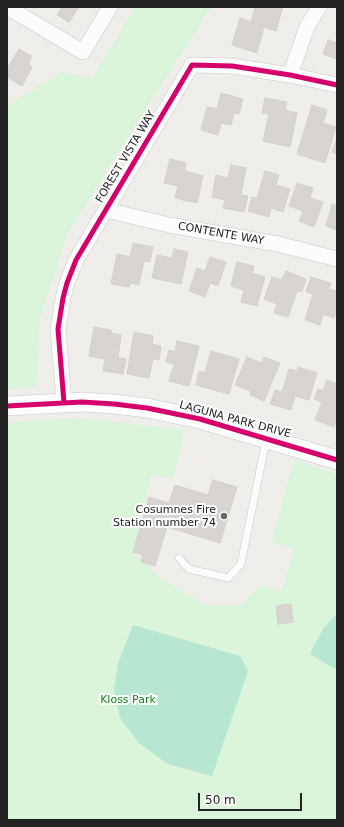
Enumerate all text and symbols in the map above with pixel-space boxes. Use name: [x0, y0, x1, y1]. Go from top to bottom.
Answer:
street label: FOREST VISTA WAY: [93, 109, 159, 205]
street label: CONTENTE WAY: [177, 220, 265, 248]
street label: LAGUNA PARK DRIVE: [178, 399, 292, 441]
place label: Cosumnes Fire Station number 74: [113, 503, 216, 529]
marker: Cosumnes Fire Station number 74: [219, 511, 229, 521]
park label: Kloss Park: [100, 693, 156, 707]
scale bar: [200, 785, 304, 811]
text: 50 m: [205, 793, 236, 807]

